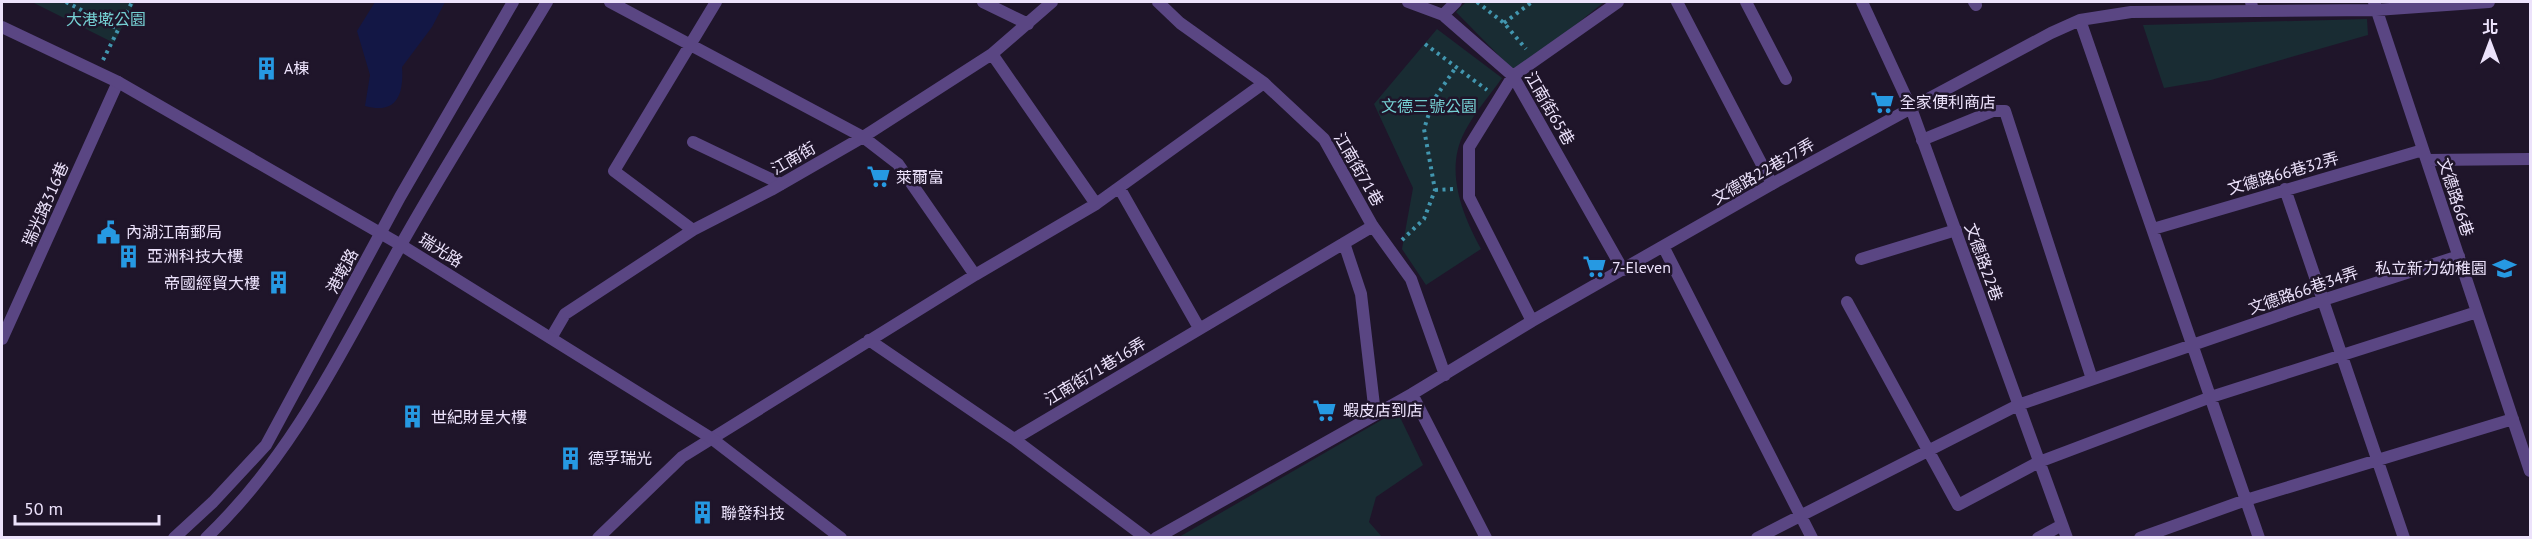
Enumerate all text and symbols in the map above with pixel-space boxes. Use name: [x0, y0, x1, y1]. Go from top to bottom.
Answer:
park label: 大港墘公園: [66, 9, 146, 29]
north arrow: [2460, 12, 2520, 72]
text: 北: [2482, 17, 2498, 37]
building icon: A棟: [253, 55, 279, 81]
place label: A棟: [284, 58, 309, 78]
street label: 江南街65巷: [1521, 68, 1579, 148]
supermarket icon: 全家便利商店: [1869, 89, 1895, 115]
place label: 全家便利商店: [1900, 92, 1996, 112]
park label: 文德三號公園: [1381, 96, 1477, 116]
street label: 江南街71巷: [1330, 129, 1388, 209]
street label: 文德路22巷27弄: [1708, 134, 1818, 208]
street label: 江南街: [767, 137, 819, 179]
street label: 文德路66巷32弄: [2225, 148, 2341, 198]
street label: 文德路66巷: [2434, 155, 2478, 239]
street label: 瑞光路316巷: [18, 159, 72, 249]
supermarket icon: 萊爾富: [865, 164, 891, 190]
place label: 萊爾富: [896, 167, 944, 187]
public building icon: 內湖江南郵局: [95, 219, 121, 245]
street label: 文德路22巷: [1961, 220, 2007, 304]
place label: 內湖江南郵局: [126, 222, 222, 242]
street label: 瑞光路: [415, 229, 467, 271]
building icon: 亞洲科技大樓: [116, 243, 142, 269]
street label: 港墘路: [322, 245, 362, 297]
place label: 亞洲科技大樓: [147, 246, 243, 266]
supermarket icon: 7-Eleven: [1581, 254, 1607, 280]
school or university icon: 私立新力幼稚園: [2492, 255, 2518, 281]
place label: 7-Eleven: [1612, 257, 1671, 277]
place label: 私立新力幼稚園: [2375, 258, 2487, 278]
street label: 文德路66巷34弄: [2245, 262, 2361, 318]
building icon: 帝國經貿大樓: [265, 270, 291, 296]
place label: 帝國經貿大樓: [164, 273, 260, 293]
street label: 江南街71巷16弄: [1041, 333, 1149, 409]
supermarket icon: 蝦皮店到店: [1312, 397, 1338, 423]
place label: 蝦皮店到店: [1343, 400, 1423, 420]
building icon: 世紀財星大樓: [400, 404, 426, 430]
place label: 世紀財星大樓: [431, 407, 527, 427]
building icon: 德孚瑞光: [557, 445, 583, 471]
place label: 德孚瑞光: [588, 448, 652, 468]
scale bar: [15, 488, 159, 526]
text: 50 m: [24, 497, 63, 520]
building icon: 聯發科技: [690, 500, 716, 526]
place label: 聯發科技: [721, 503, 785, 523]

